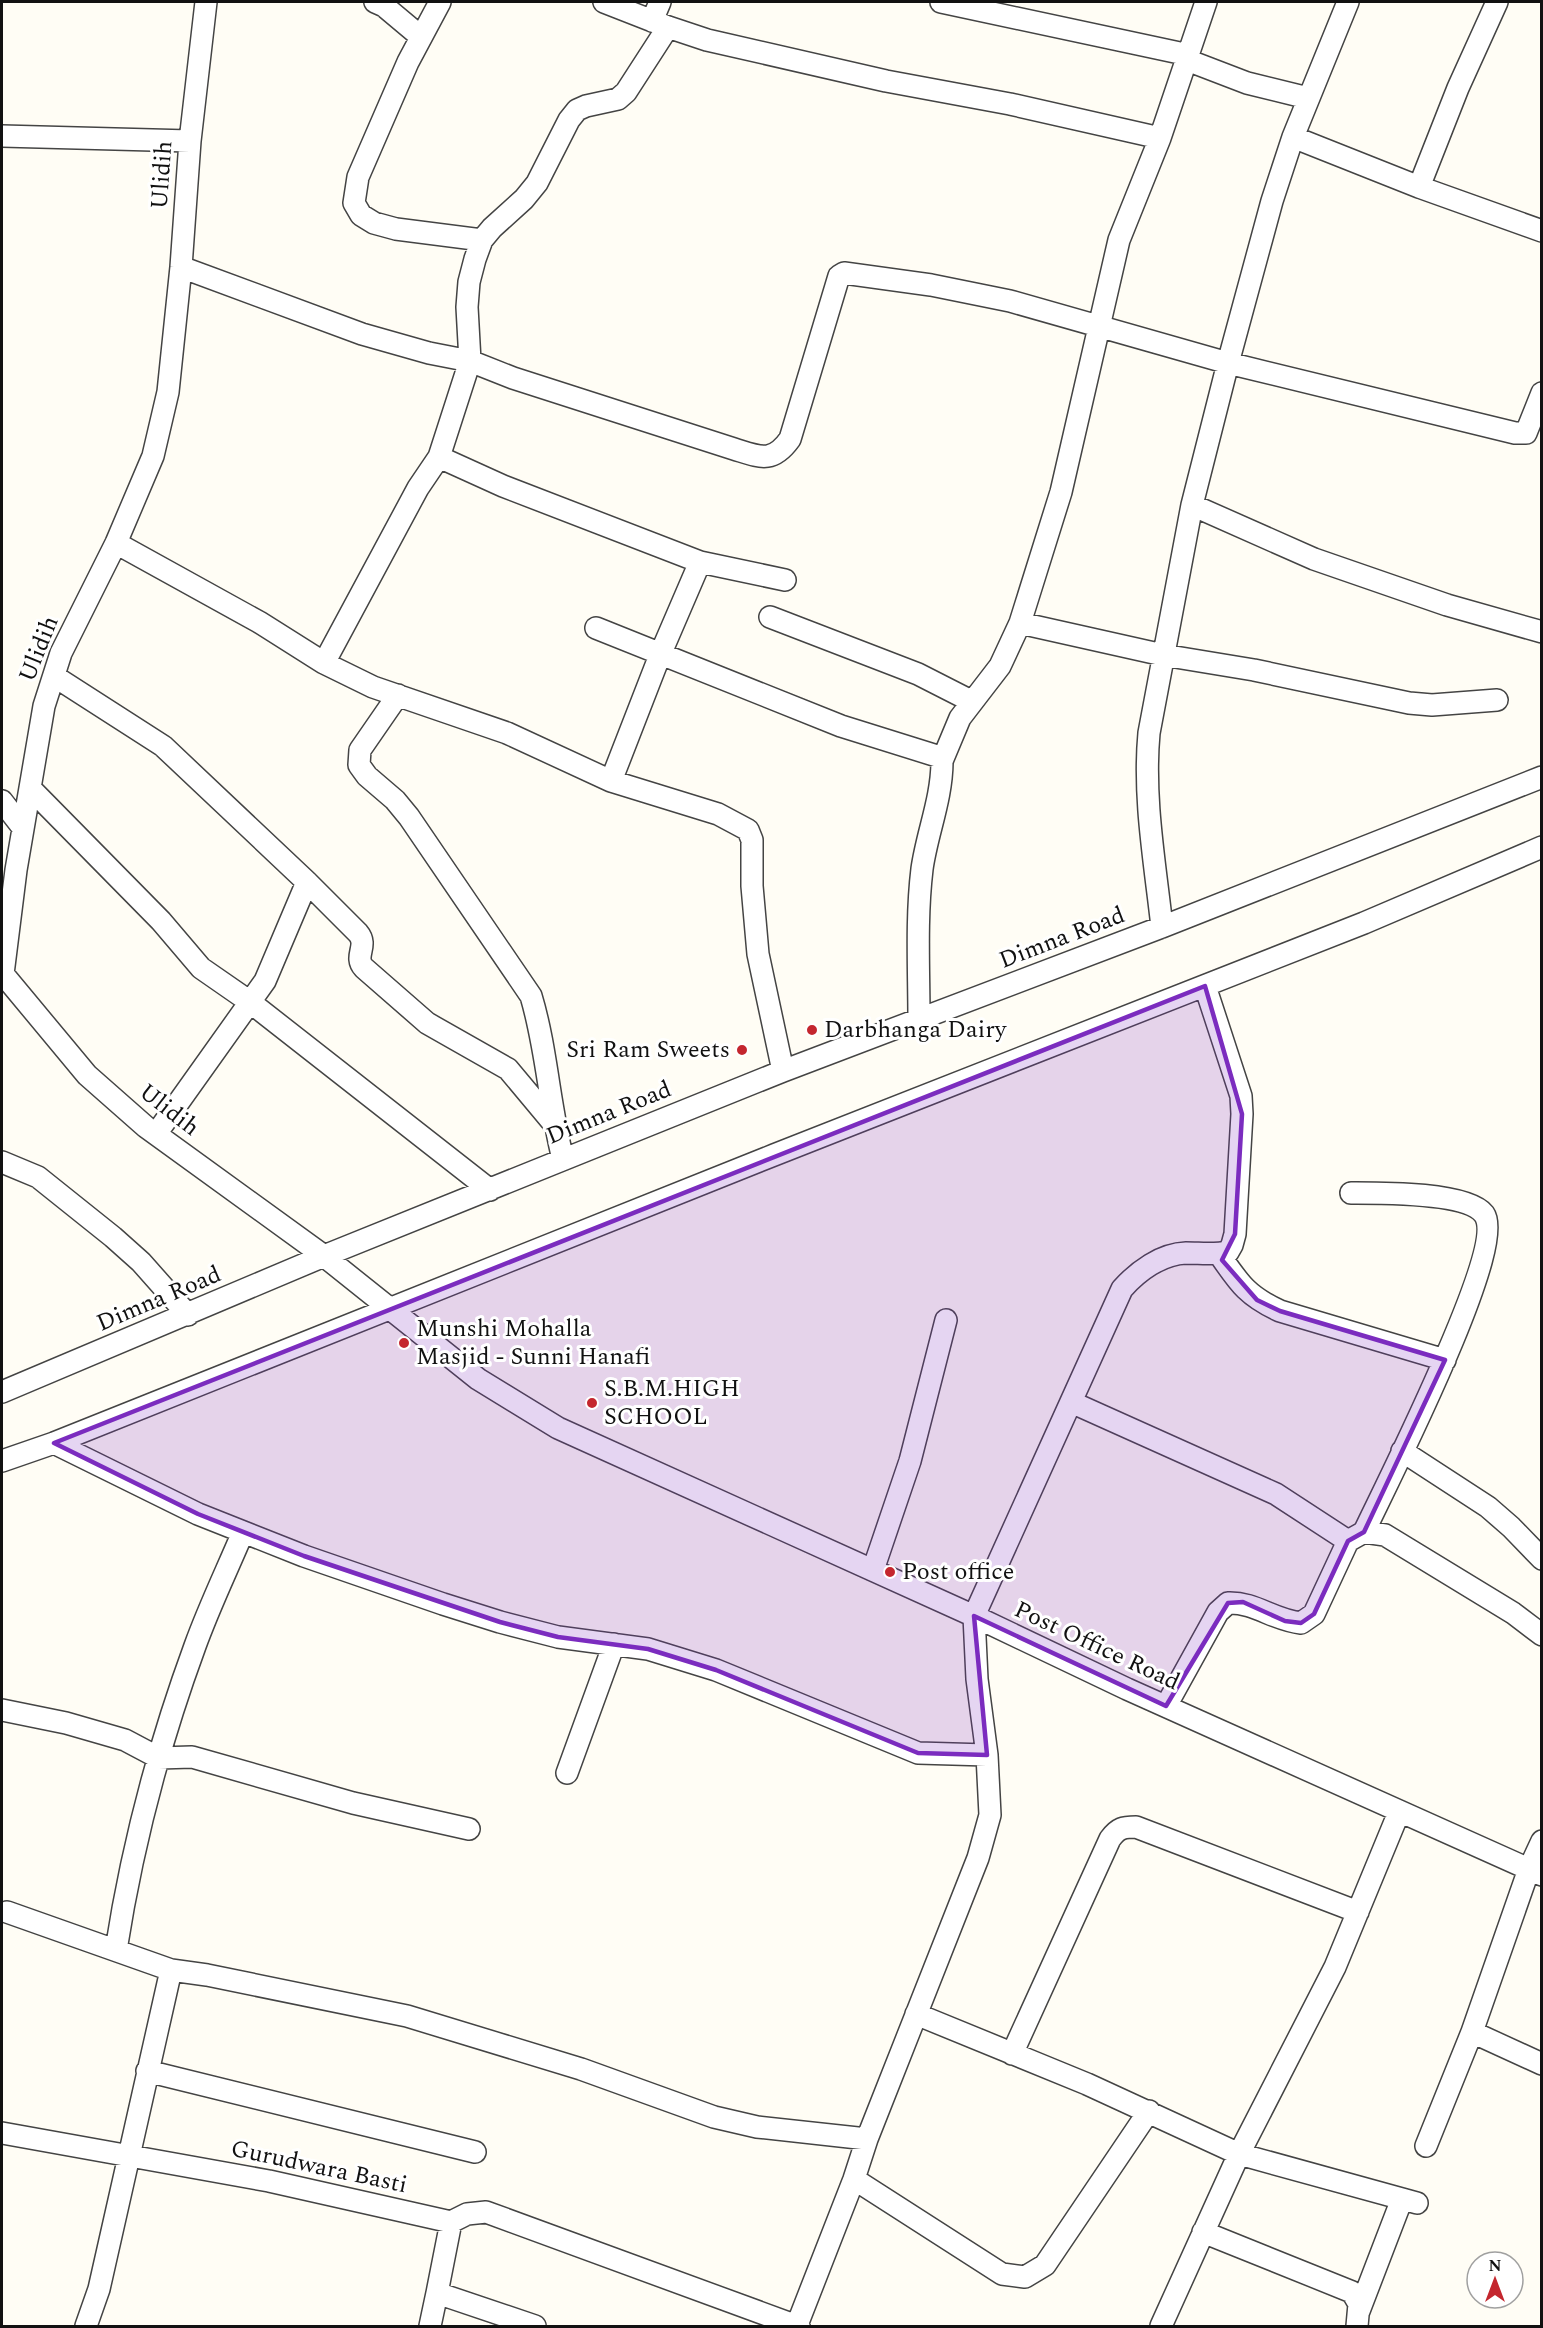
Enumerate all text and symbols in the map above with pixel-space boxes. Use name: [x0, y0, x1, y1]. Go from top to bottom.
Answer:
street label: Ulidih: [142, 139, 182, 210]
street label: Ulidih: [9, 610, 69, 688]
street label: Dimna Road: [994, 897, 1130, 979]
place label: Darbhanga Dairy: [824, 1012, 1008, 1048]
marker: Darbhanga Dairy: [805, 1023, 819, 1037]
place label: Sri Ram Sweets: [566, 1032, 730, 1068]
marker: Sri Ram Sweets: [735, 1043, 749, 1057]
street label: Dimna Road: [541, 1072, 677, 1154]
street label: Ulidih: [131, 1075, 207, 1145]
street label: Dimna Road: [91, 1257, 227, 1341]
place label: Munshi Mohalla Masjid - Sunni Hanafi: [416, 1311, 650, 1375]
marker: Munshi Mohalla Masjid - Sunni Hanafi: [397, 1336, 411, 1350]
place label: S.B.M.HIGH SCHOOL: [604, 1371, 740, 1435]
marker: S.B.M.HIGH SCHOOL: [585, 1396, 599, 1410]
place label: Post office: [902, 1554, 1014, 1590]
marker: Post office: [883, 1565, 897, 1579]
street label: Post Office Road: [1008, 1592, 1186, 1700]
street label: Gurudwara Basti: [228, 2131, 410, 2203]
north arrow: [1465, 2250, 1525, 2310]
text: N: [1488, 2254, 1502, 2278]

